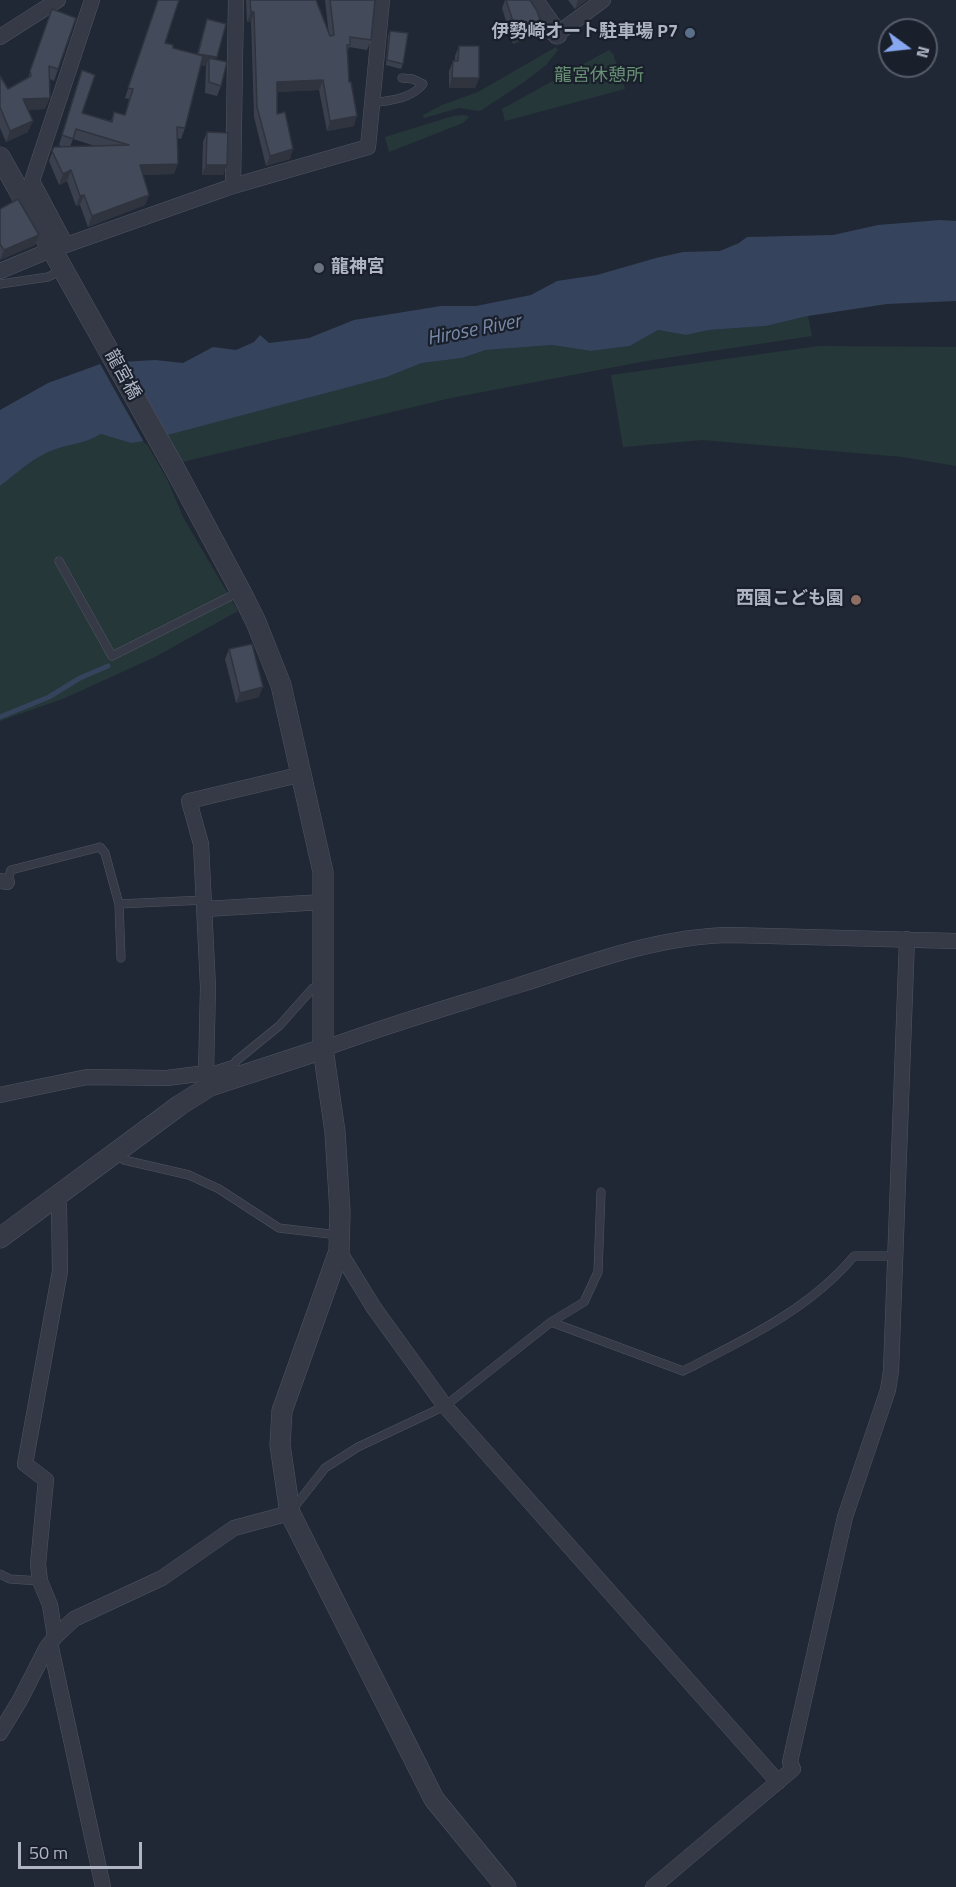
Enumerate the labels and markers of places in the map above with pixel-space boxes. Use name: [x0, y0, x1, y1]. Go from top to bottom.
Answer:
place label: 伊勢崎オート駐車場 P7: [491, 22, 678, 44]
marker: 伊勢崎オート駐車場 P7: [683, 26, 697, 40]
place label: 龍神宮: [331, 257, 385, 279]
marker: 龍神宮: [312, 261, 326, 275]
place label: 西園こども園: [736, 589, 844, 611]
marker: 西園こども園: [849, 593, 863, 607]

